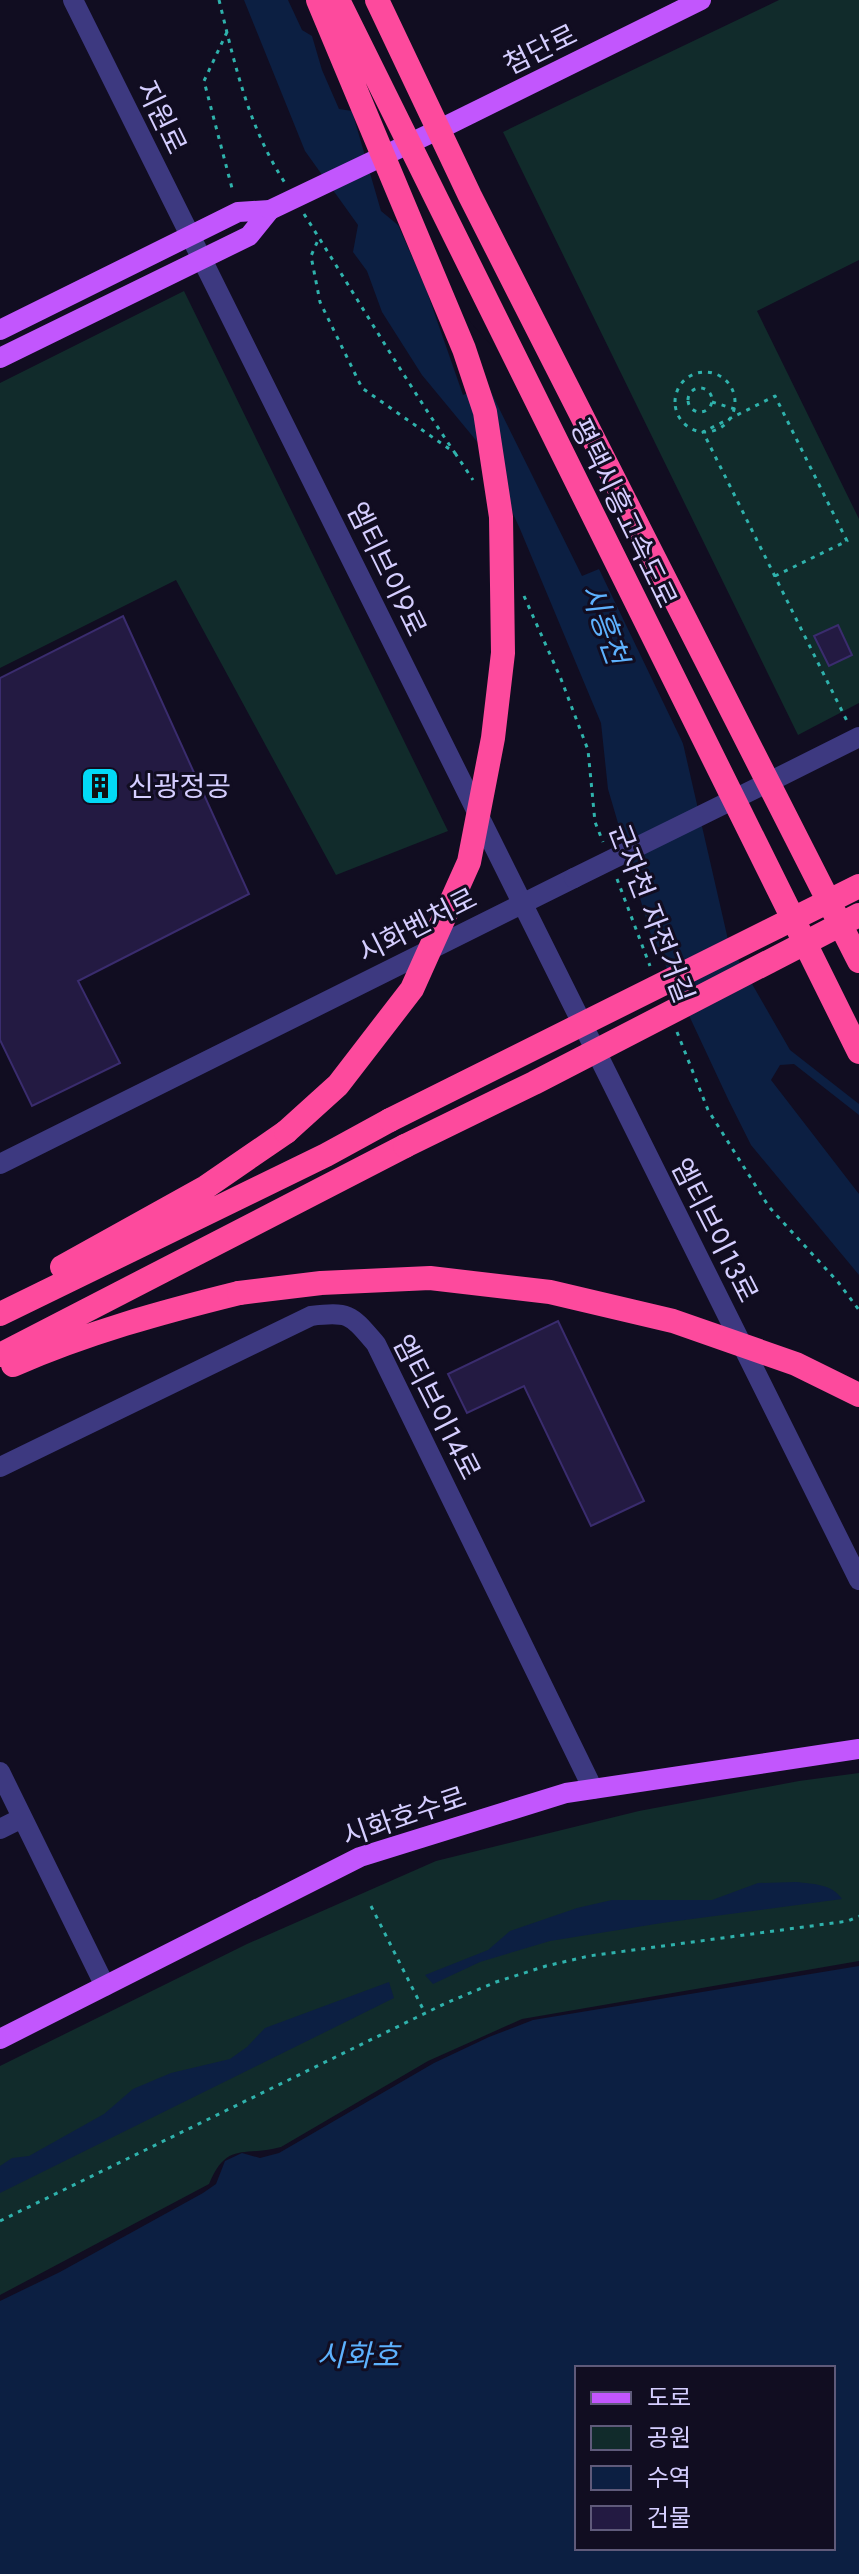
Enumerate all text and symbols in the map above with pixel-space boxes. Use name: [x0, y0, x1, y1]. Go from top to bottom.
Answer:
street label: 첨단로: [497, 14, 584, 85]
street label: 지원로: [126, 74, 197, 161]
street label: 평택시흥고속도로: [560, 412, 687, 615]
street label: 엠티브이9로: [336, 495, 437, 643]
water label: 시흥천: [570, 578, 640, 673]
building icon: 신광정공: [79, 765, 121, 807]
place label: 신광정공: [128, 766, 231, 807]
street label: 군자천 자전거길: [599, 818, 704, 1009]
street label: 시화벤처로: [351, 878, 484, 973]
street label: 엠티브이13로: [661, 1151, 768, 1309]
street label: 엠티브이14로: [382, 1328, 491, 1487]
street label: 시화호수로: [337, 1776, 472, 1857]
water label: 시화호: [317, 2334, 402, 2377]
legend: [575, 2366, 835, 2550]
text: 도로: [647, 2380, 691, 2415]
text: 공원: [647, 2420, 691, 2455]
text: 수역: [647, 2460, 691, 2495]
text: 건물: [647, 2500, 691, 2535]

